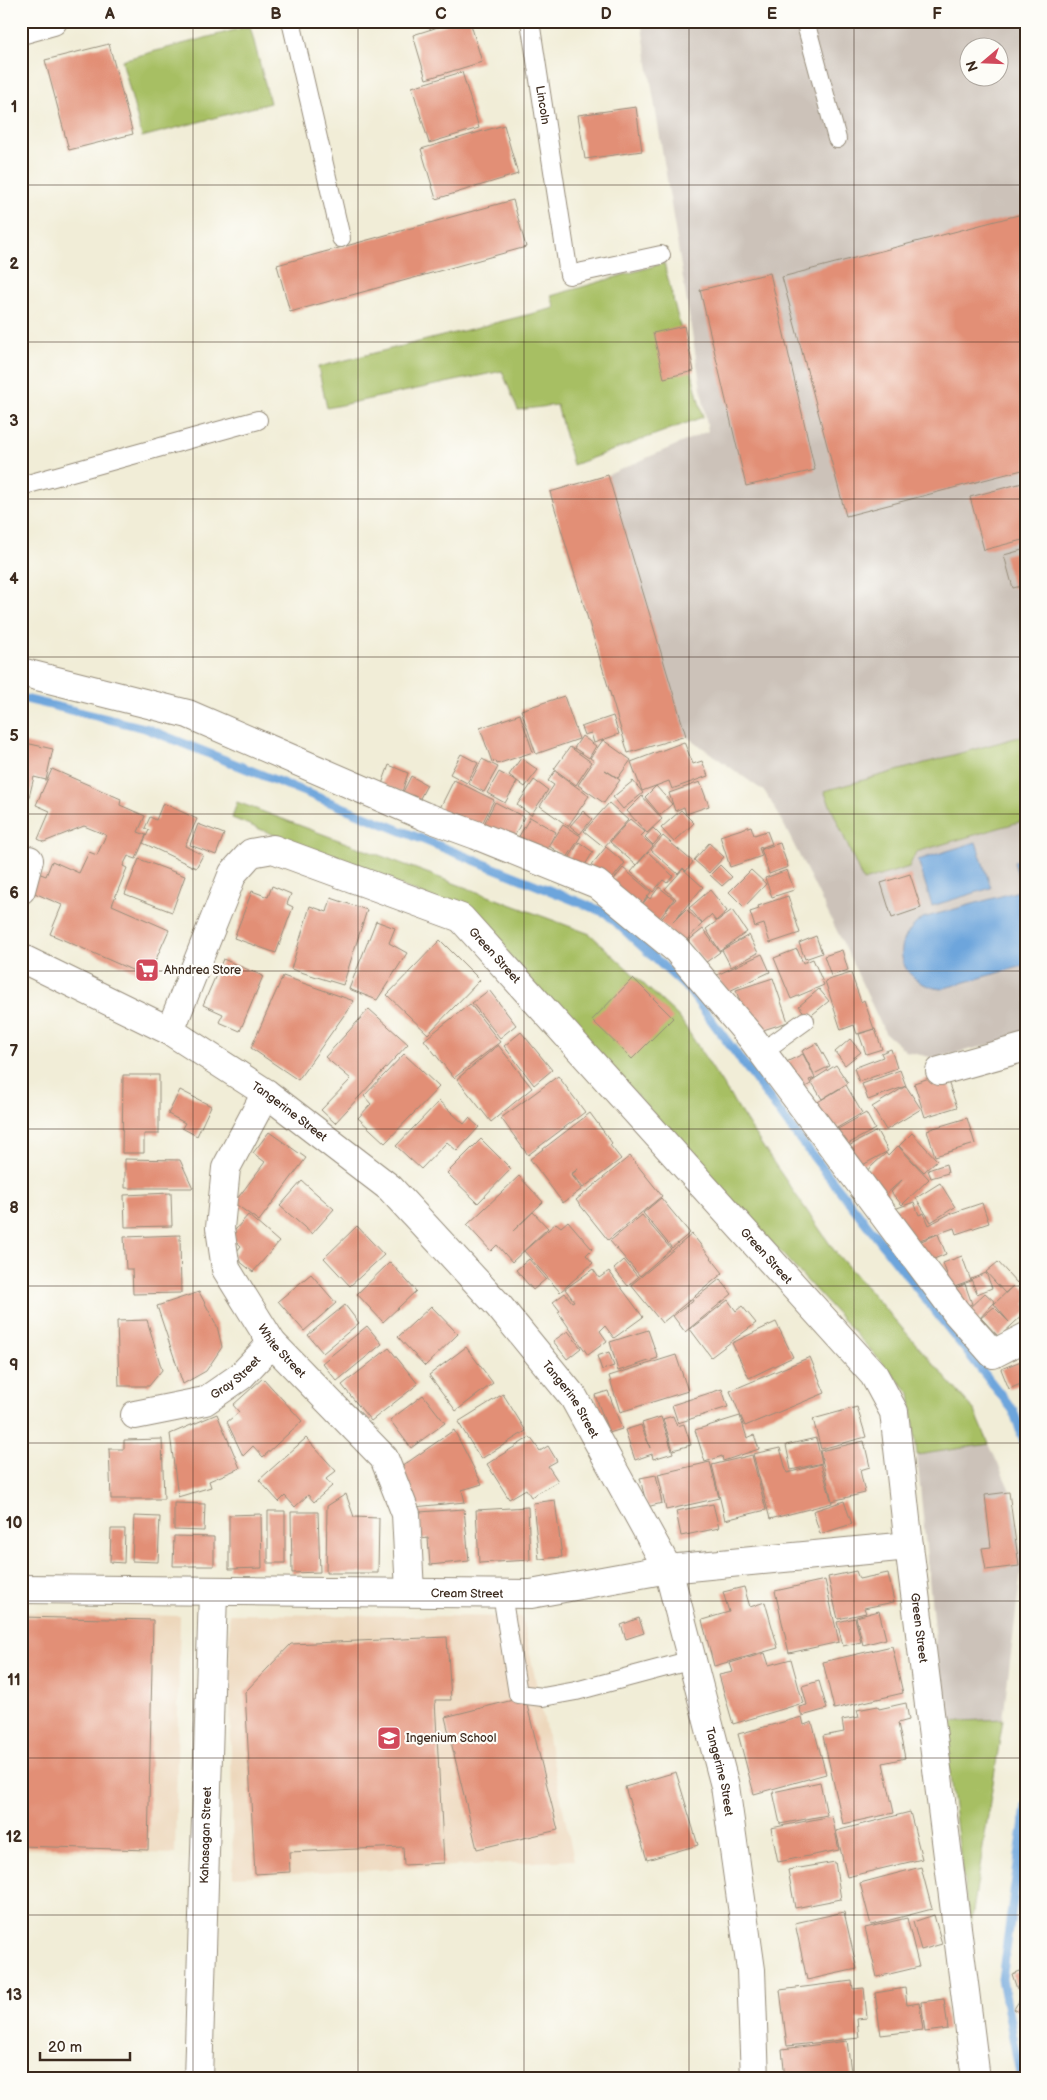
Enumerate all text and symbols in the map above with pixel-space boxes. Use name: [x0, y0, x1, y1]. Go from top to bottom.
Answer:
text: A: [104, 5, 115, 24]
text: B: [270, 5, 282, 24]
text: C: [435, 5, 447, 24]
text: D: [600, 5, 612, 24]
text: E: [767, 5, 777, 24]
text: F: [932, 5, 942, 24]
north arrow: [960, 38, 1010, 88]
text: N: [962, 58, 982, 74]
street label: Lincoln: [532, 85, 553, 126]
text: 1: [11, 98, 17, 117]
text: 2: [9, 255, 19, 274]
text: 3: [9, 412, 19, 431]
text: 4: [9, 570, 19, 589]
text: 5: [9, 727, 19, 746]
text: 6: [9, 884, 19, 903]
street label: Green Street: [465, 925, 524, 987]
supermarket icon: Ahndrea Store: [134, 957, 160, 983]
place label: Ahndrea Store: [164, 963, 241, 978]
text: 7: [10, 1042, 19, 1061]
street label: Tangerine Street: [249, 1079, 330, 1145]
text: 8: [9, 1199, 19, 1218]
street label: Green Street: [737, 1225, 795, 1287]
street label: White Street: [254, 1321, 309, 1381]
street label: Gray Street: [208, 1353, 264, 1403]
text: 9: [9, 1356, 19, 1375]
street label: Tangerine Street: [539, 1358, 602, 1441]
text: 10: [6, 1514, 22, 1533]
street label: Cream Street: [431, 1586, 504, 1602]
street label: Green Street: [907, 1592, 931, 1664]
text: 11: [7, 1671, 21, 1690]
school or university icon: Ingenium School: [376, 1725, 402, 1751]
street label: Tangerine Street: [702, 1726, 736, 1817]
place label: Ingenium School: [406, 1731, 496, 1746]
street label: Kahasagan Street: [197, 1786, 215, 1884]
text: 12: [6, 1828, 23, 1847]
text: 13: [6, 1986, 22, 2005]
scale bar: [40, 2030, 130, 2062]
text: 20 m: [48, 2038, 82, 2057]

